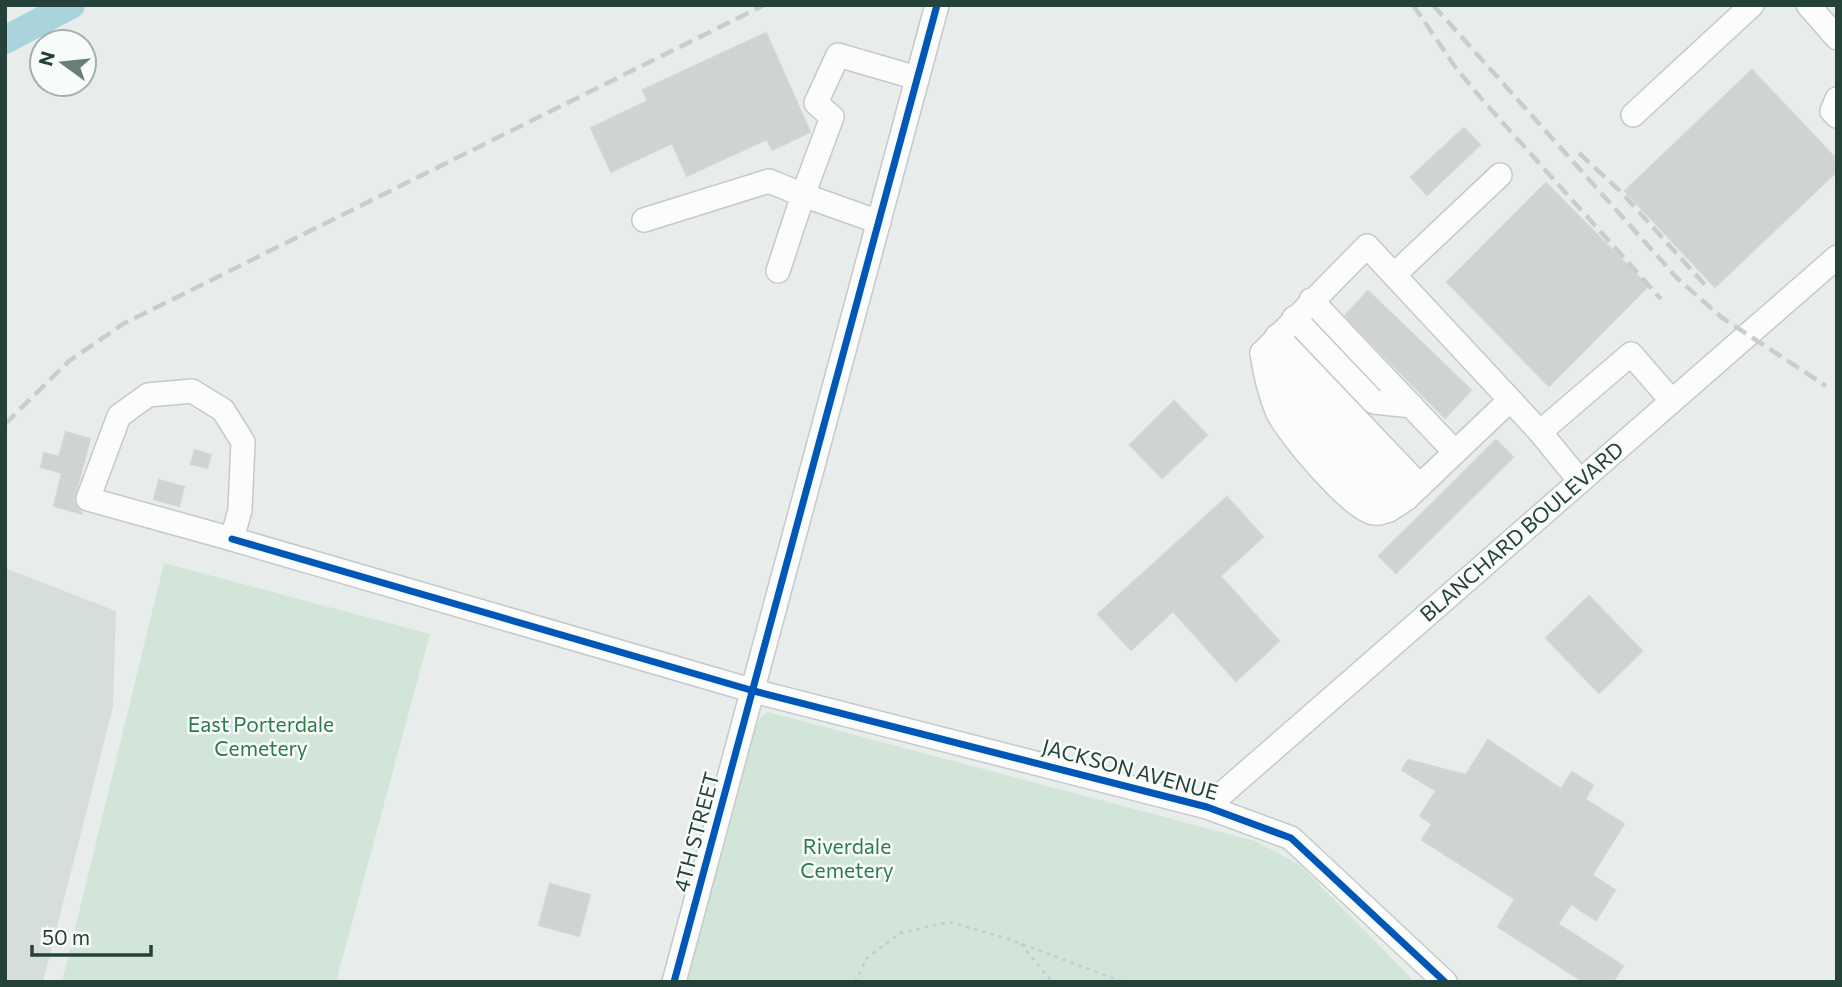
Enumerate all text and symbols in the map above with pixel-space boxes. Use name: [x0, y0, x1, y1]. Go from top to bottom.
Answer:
north arrow: [28, 28, 98, 98]
text: N: [33, 49, 59, 68]
street label: BLANCHARD BOULEVARD: [1414, 436, 1628, 626]
park label: East Porterdale Cemetery: [188, 711, 334, 760]
street label: JACKSON AVENUE: [1040, 733, 1221, 804]
street label: 4TH STREET: [668, 769, 724, 894]
park label: Riverdale Cemetery: [800, 833, 894, 882]
scale bar: [32, 914, 150, 958]
text: 50 m: [42, 924, 90, 949]

